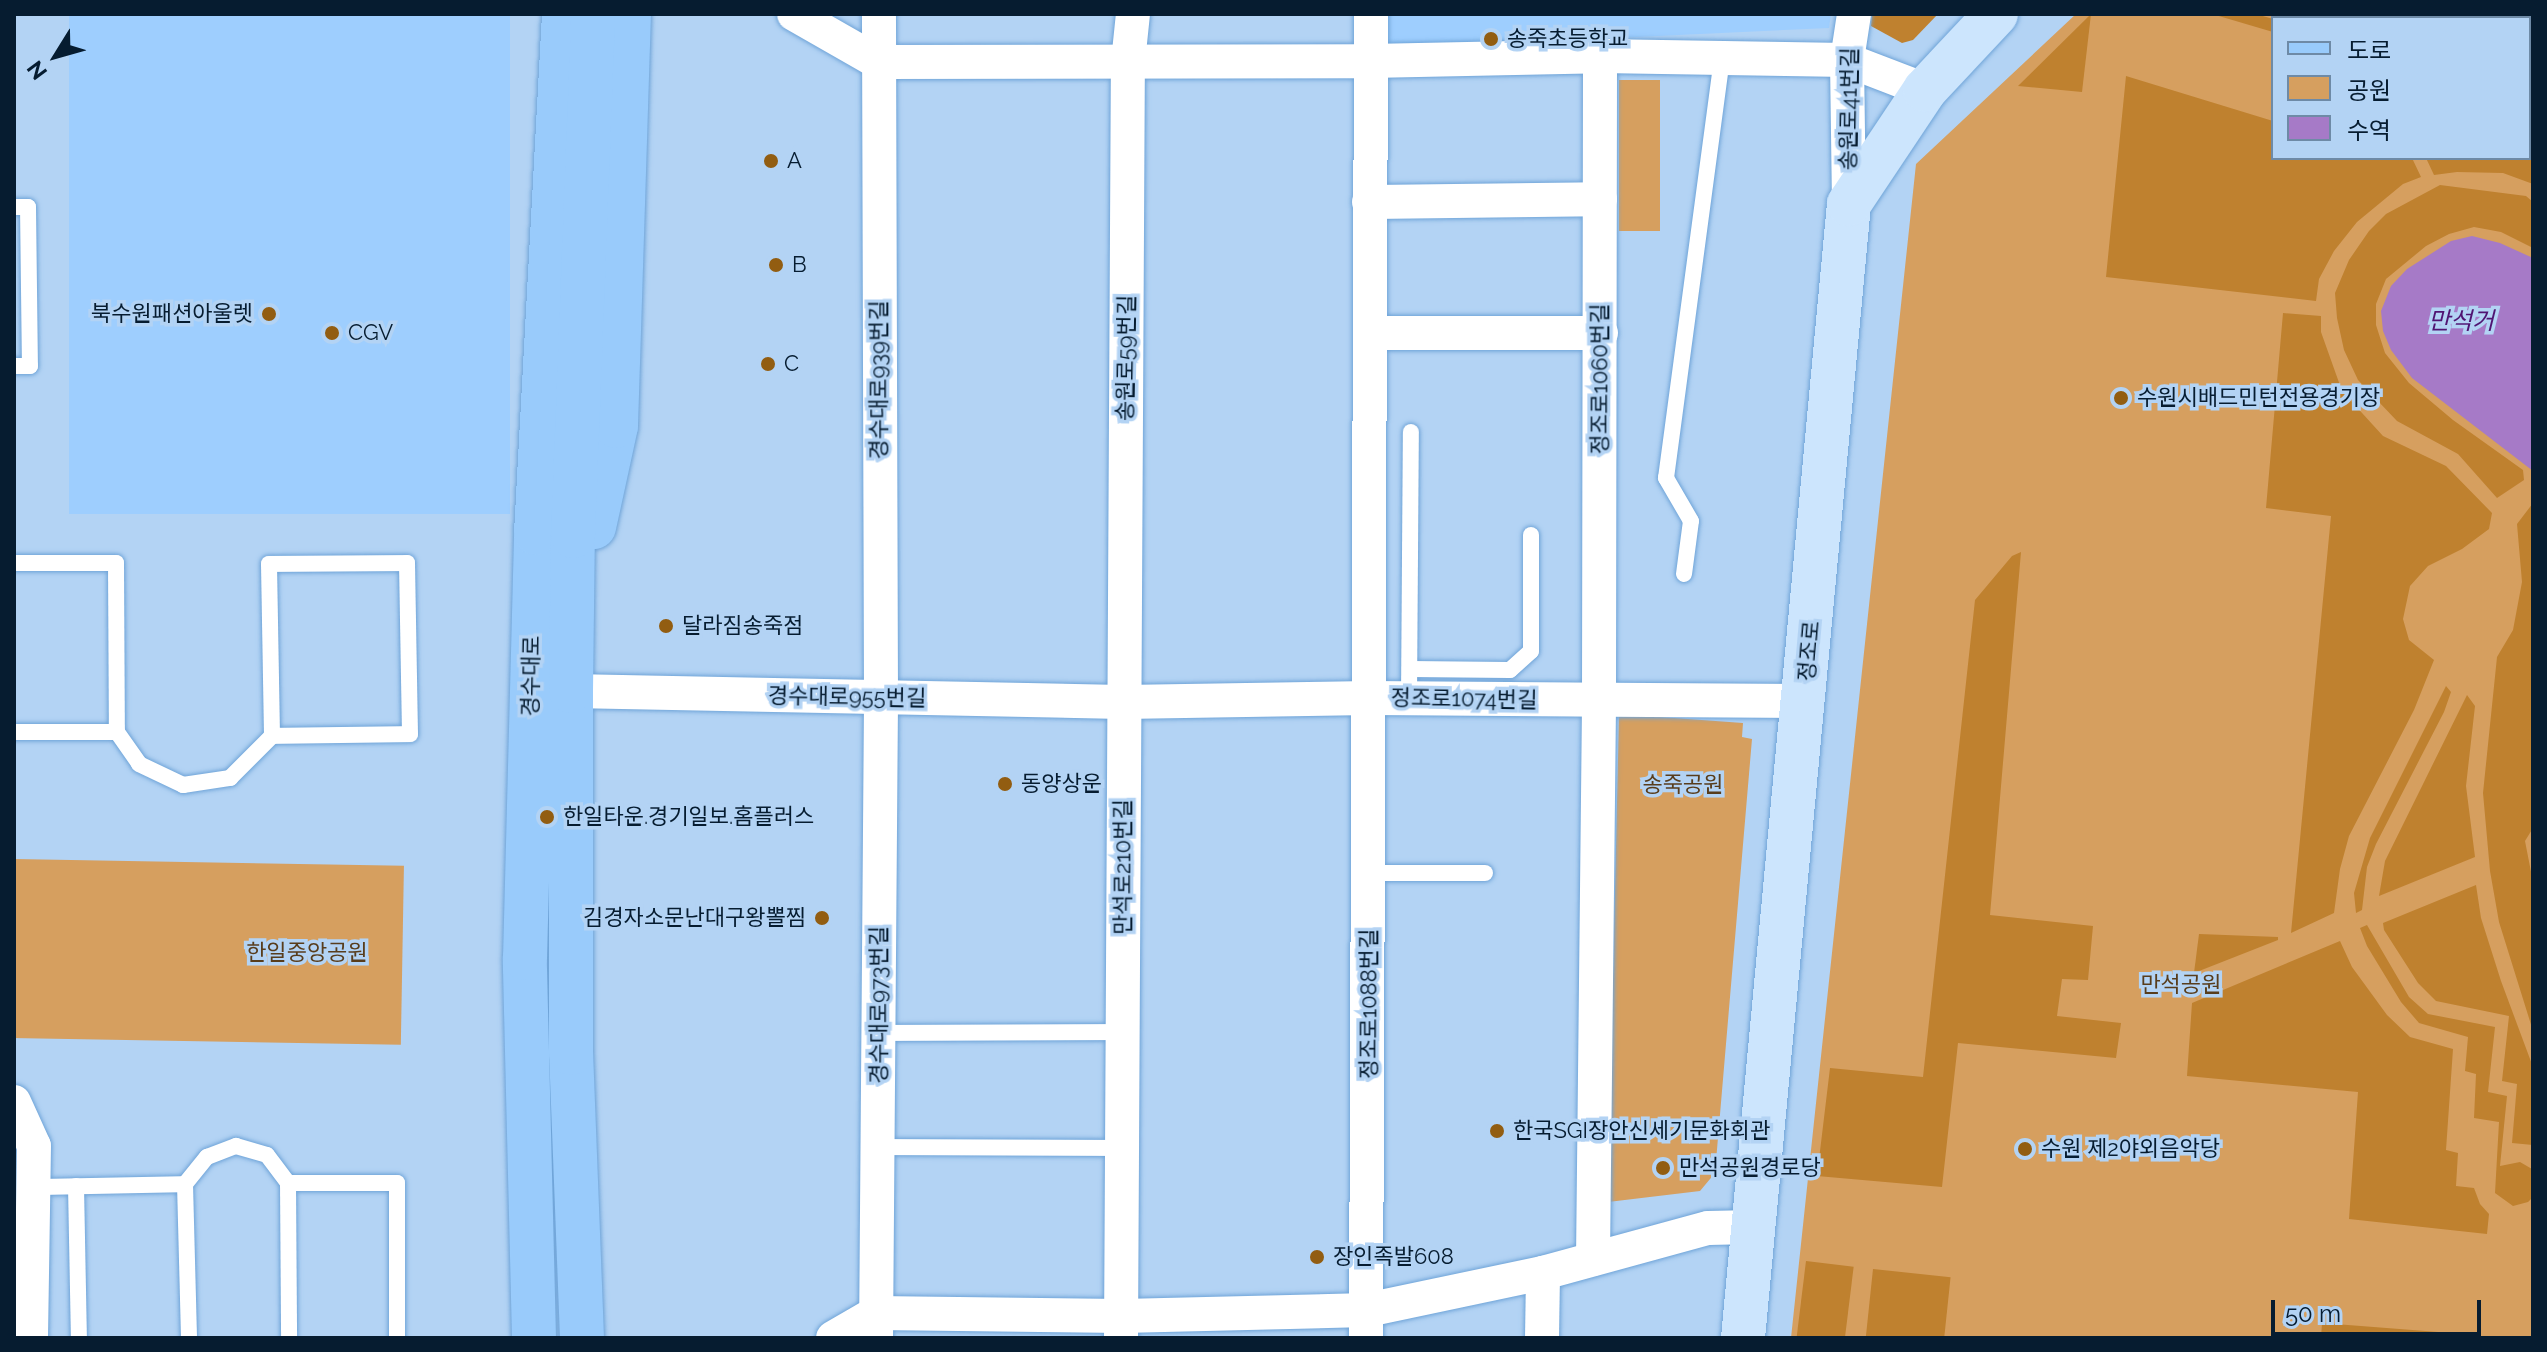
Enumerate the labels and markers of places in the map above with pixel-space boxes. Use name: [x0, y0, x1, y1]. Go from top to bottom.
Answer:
place label: 송죽초등학교: [1507, 26, 1628, 52]
marker: 송죽초등학교: [1482, 30, 1500, 48]
place label: A: [787, 148, 802, 174]
marker: A: [762, 152, 780, 170]
place label: B: [792, 252, 807, 278]
marker: B: [767, 256, 785, 274]
place label: 북수원패션아울렛: [91, 301, 253, 327]
marker: 북수원패션아울렛: [260, 305, 278, 323]
place label: CGV: [348, 320, 393, 346]
marker: CGV: [323, 324, 341, 342]
place label: C: [784, 351, 799, 377]
marker: C: [759, 355, 777, 373]
place label: 수원시배드민턴전용경기장: [2137, 385, 2380, 411]
marker: 수원시배드민턴전용경기장: [2112, 389, 2130, 407]
place label: 달라짐송죽점: [682, 613, 803, 639]
marker: 달라짐송죽점: [657, 617, 675, 635]
place label: 동양상운: [1021, 771, 1102, 797]
marker: 동양상운: [996, 775, 1014, 793]
place label: 한일타운.경기일보.홈플러스: [563, 804, 814, 830]
marker: 한일타운.경기일보.홈플러스: [538, 808, 556, 826]
place label: 김경자소문난대구왕뽈찜: [583, 905, 806, 931]
marker: 김경자소문난대구왕뽈찜: [813, 909, 831, 927]
place label: 한국SGI장안신세기문화회관: [1513, 1118, 1770, 1144]
marker: 한국SGI장안신세기문화회관: [1488, 1122, 1506, 1140]
place label: 수원 제2야외음악당: [2041, 1136, 2220, 1162]
marker: 수원 제2야외음악당: [2016, 1140, 2034, 1158]
place label: 만석공원경로당: [1679, 1155, 1821, 1181]
marker: 만석공원경로당: [1654, 1159, 1672, 1177]
place label: 장인족발608: [1333, 1244, 1454, 1270]
marker: 장인족발608: [1308, 1248, 1326, 1266]

